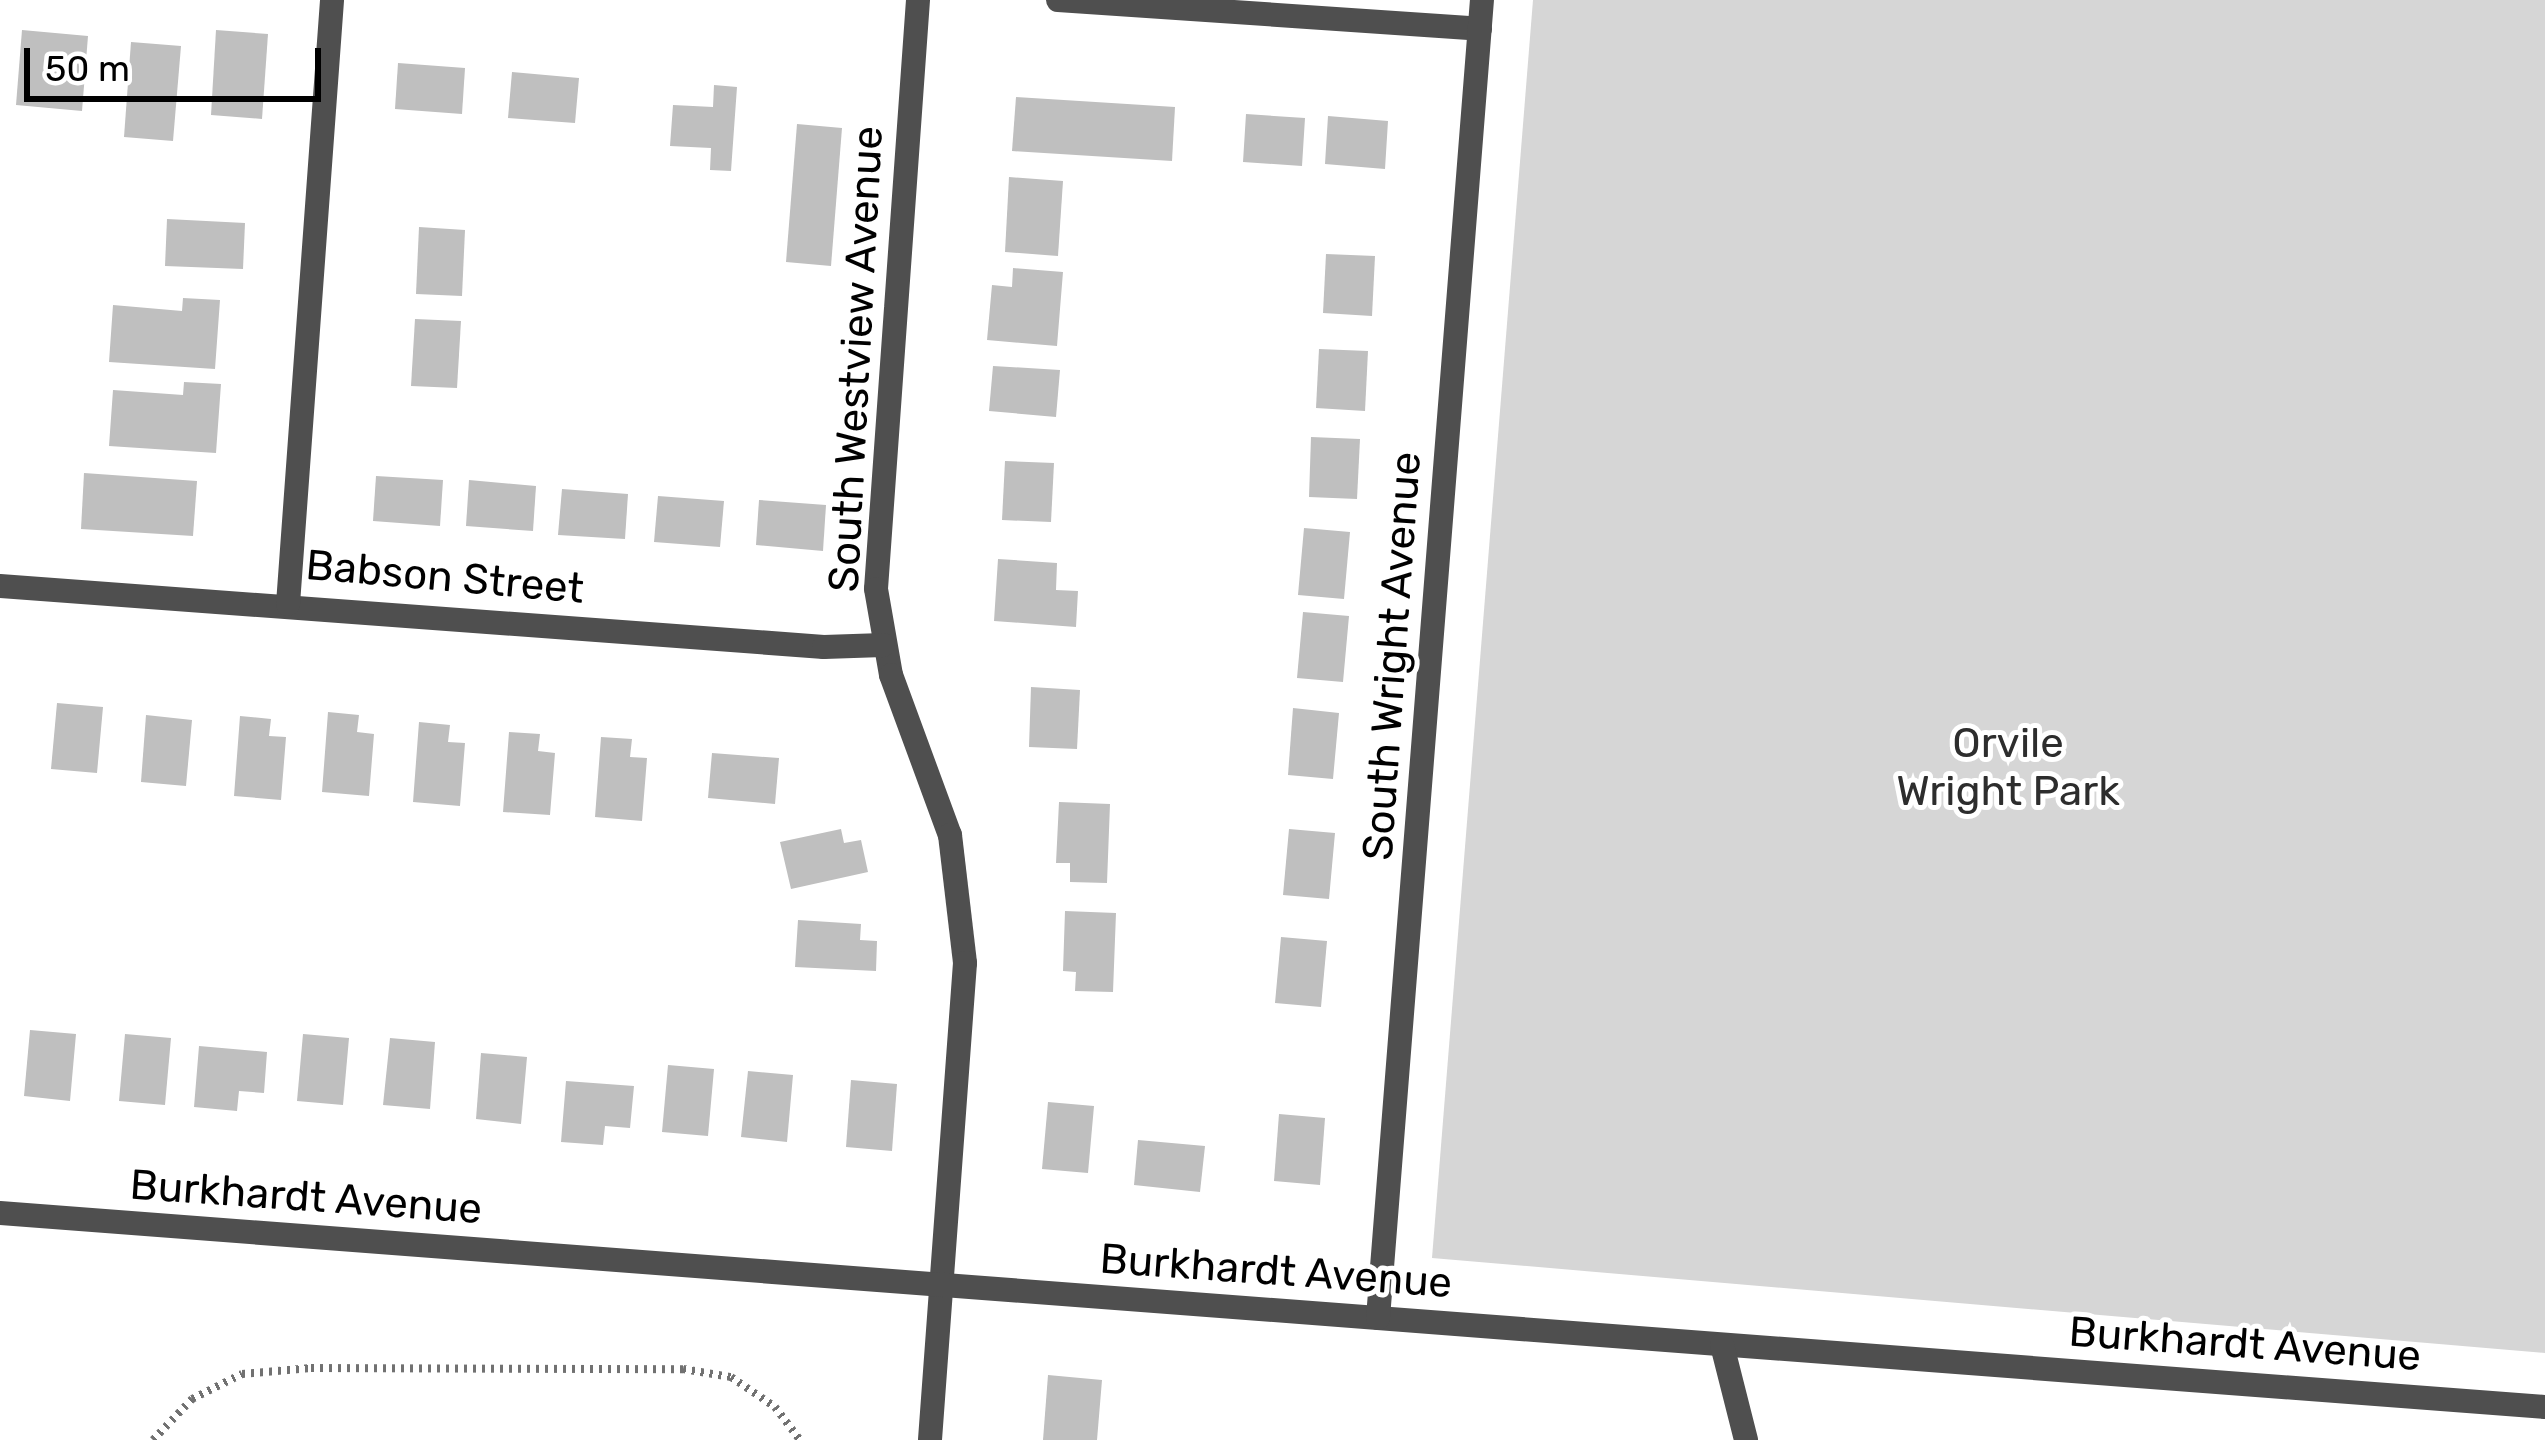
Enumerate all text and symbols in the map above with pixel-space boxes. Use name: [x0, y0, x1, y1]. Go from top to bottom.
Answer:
scale bar: [30, 24, 327, 98]
text: 50 m: [45, 47, 130, 90]
street label: South Westview Avenue: [819, 123, 893, 595]
street label: South Wright Avenue: [1353, 449, 1431, 863]
street label: Babson Street: [304, 540, 586, 614]
park label: Orvile Wright Park: [1896, 718, 2120, 816]
street label: Burkhardt Avenue: [128, 1160, 484, 1234]
street label: Burkhardt Avenue: [1098, 1234, 1454, 1308]
street label: Burkhardt Avenue: [2067, 1307, 2423, 1381]

